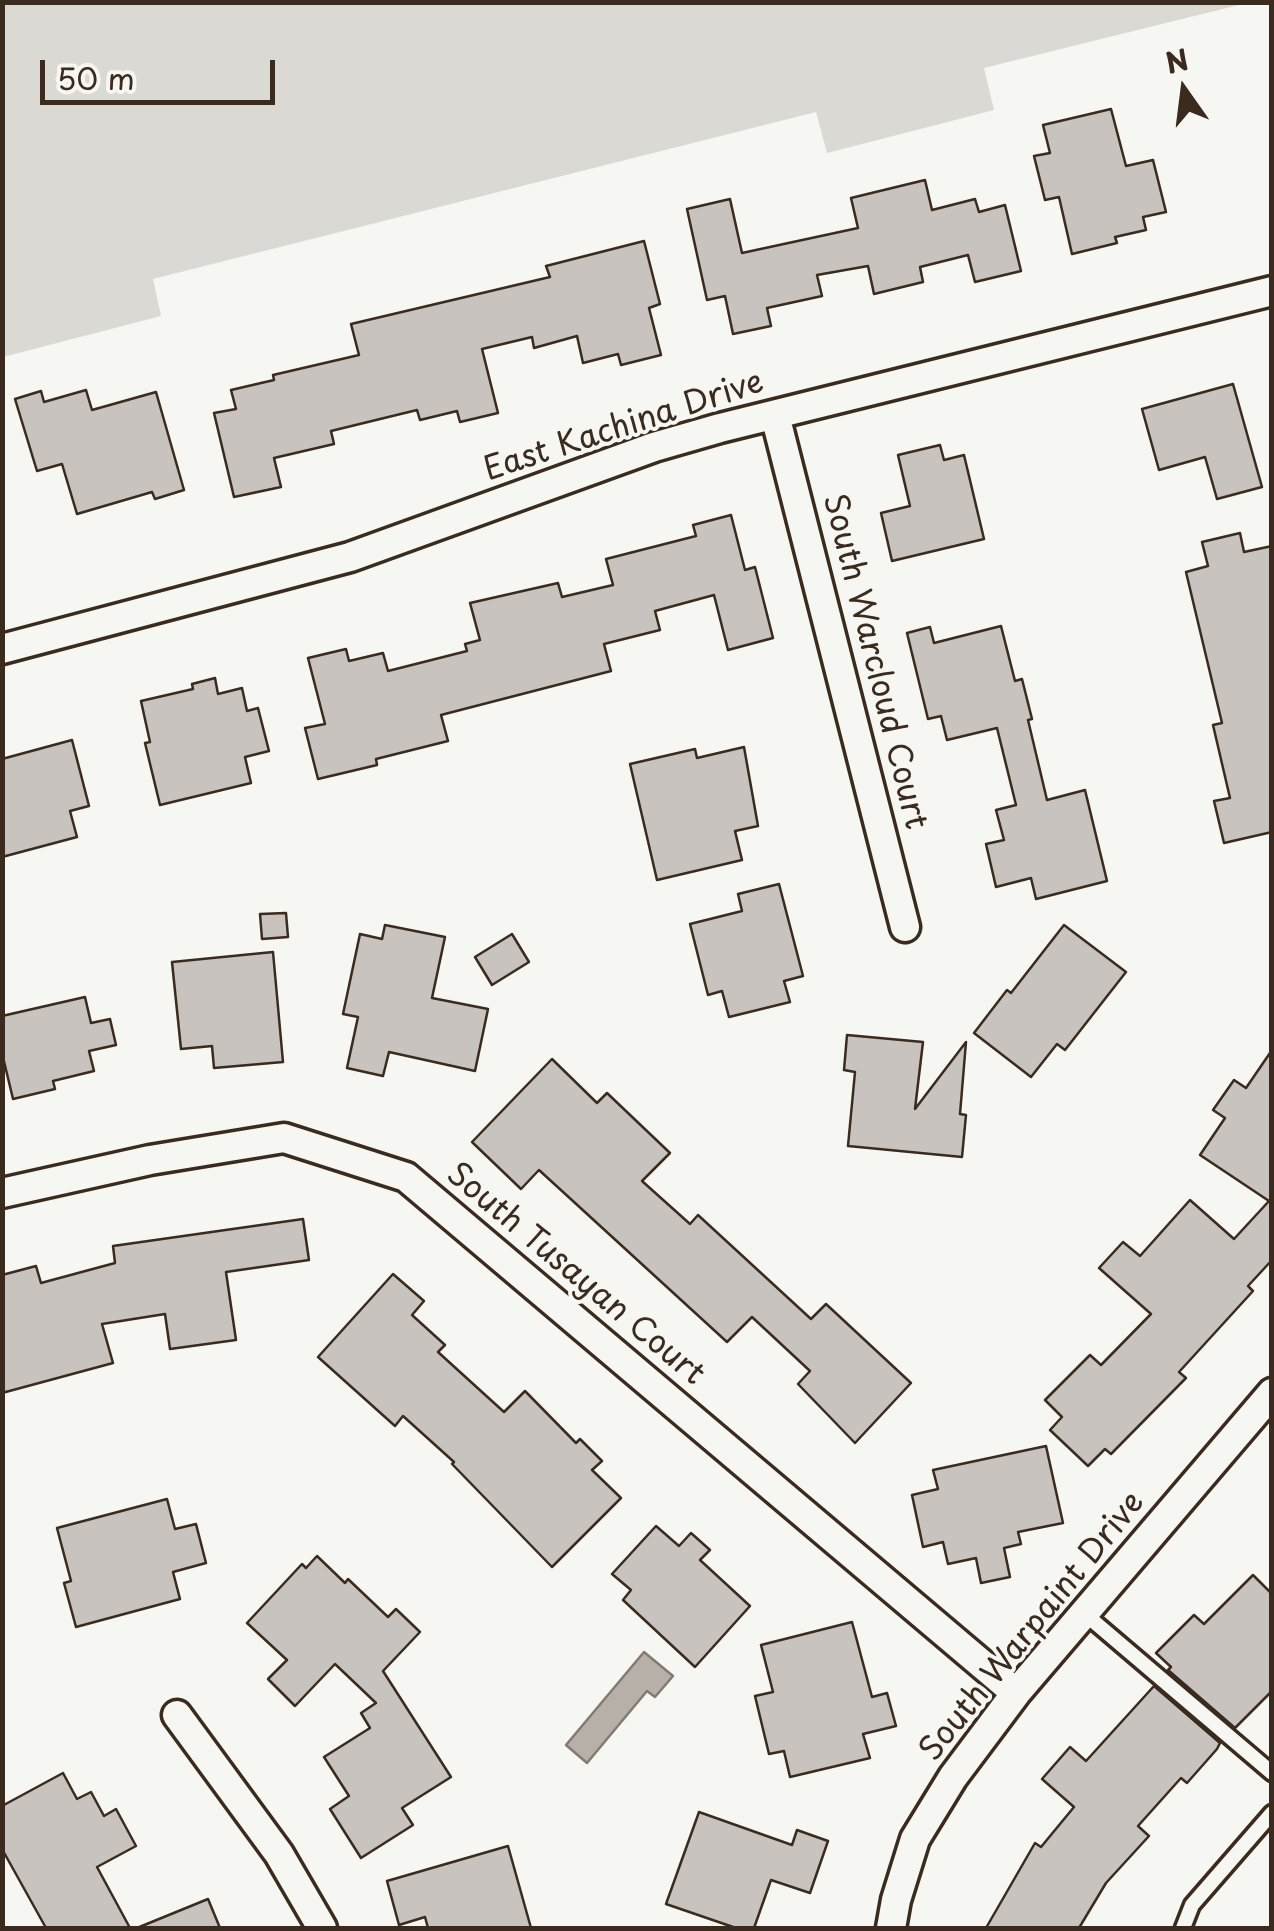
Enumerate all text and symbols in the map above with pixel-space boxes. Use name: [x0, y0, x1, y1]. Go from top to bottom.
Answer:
text: N: [1161, 37, 1193, 84]
scale bar: [45, 40, 280, 102]
north arrow: [1134, 40, 1234, 140]
text: 50 m: [57, 55, 135, 100]
street label: East Kachina Drive: [479, 364, 769, 490]
street label: South Warcloud Court: [814, 490, 934, 834]
street label: South Tusayan Court: [438, 1156, 712, 1394]
street label: South Warpaint Drive: [913, 1485, 1153, 1769]

